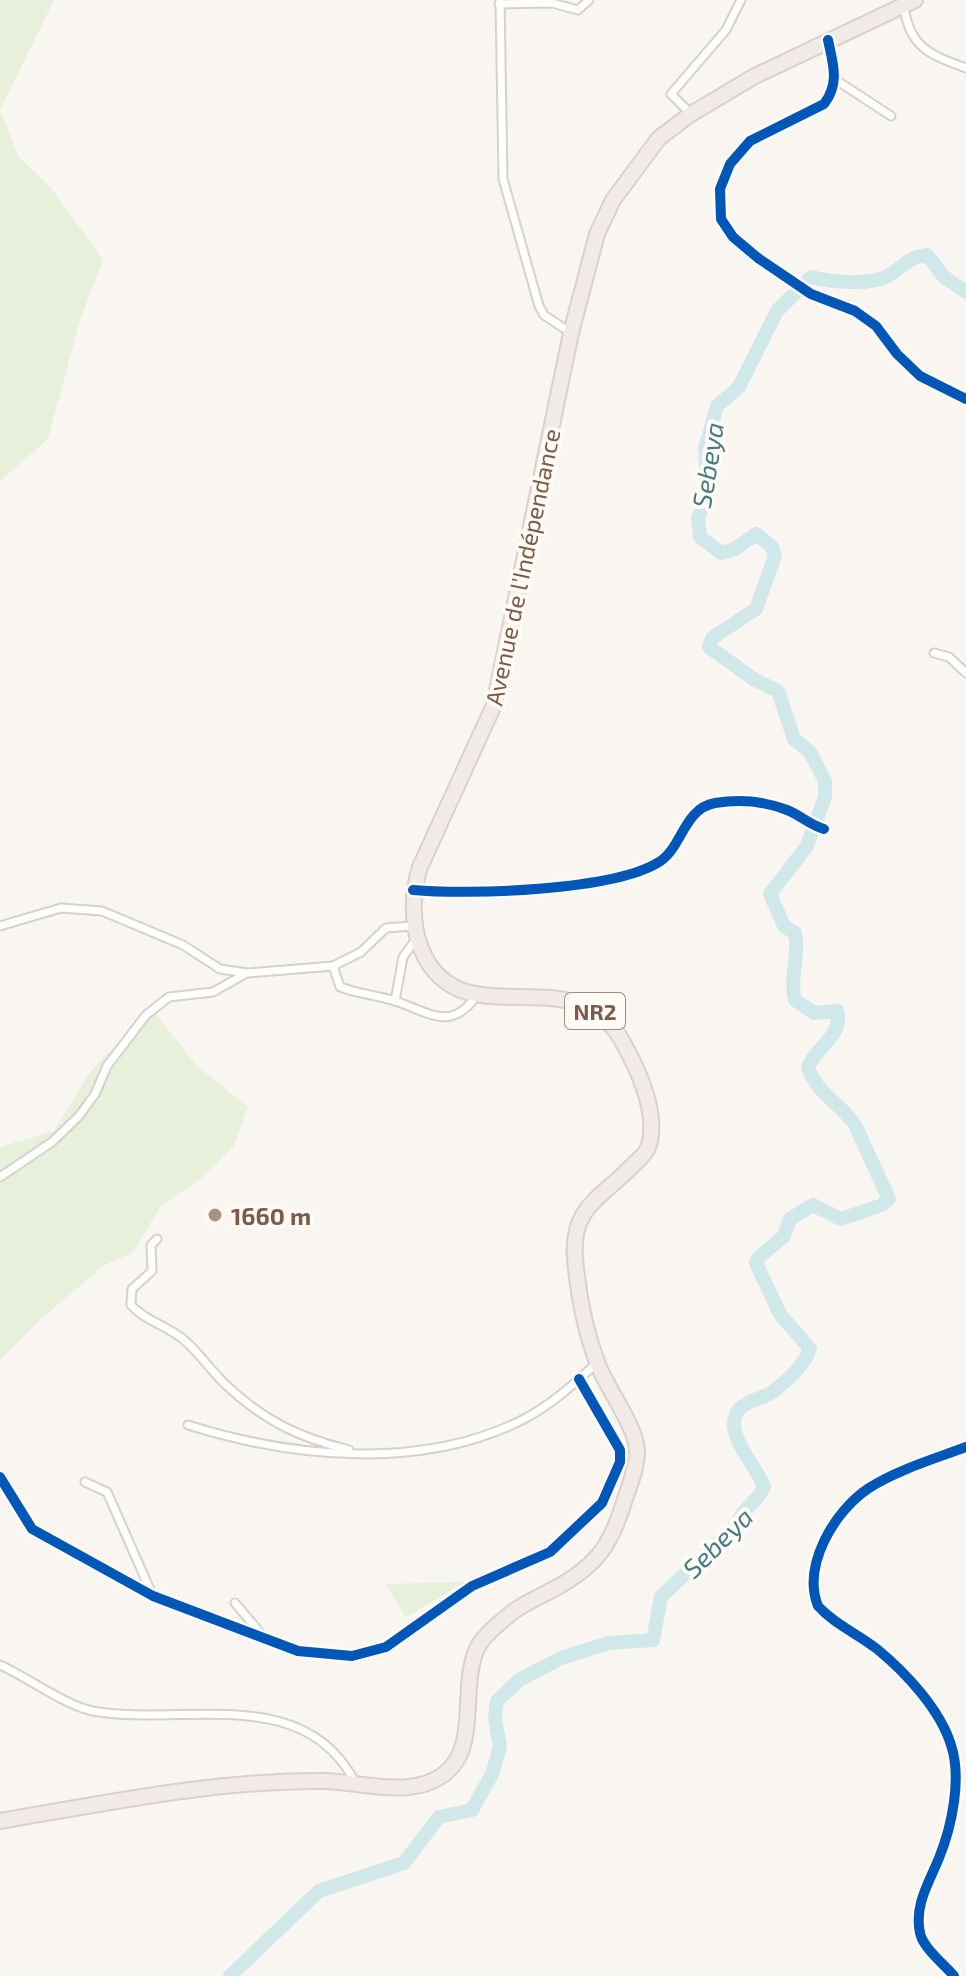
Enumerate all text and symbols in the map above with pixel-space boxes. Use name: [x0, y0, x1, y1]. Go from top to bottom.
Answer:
water label: Sebeya: [685, 420, 730, 510]
street label: Avenue de l'Indépendance: [478, 426, 566, 708]
road number: NR2: [565, 993, 625, 1029]
place label: 1660 m: [231, 1201, 311, 1230]
marker: 1660 m: [206, 1206, 224, 1224]
water label: Sebeya: [676, 1501, 759, 1584]

